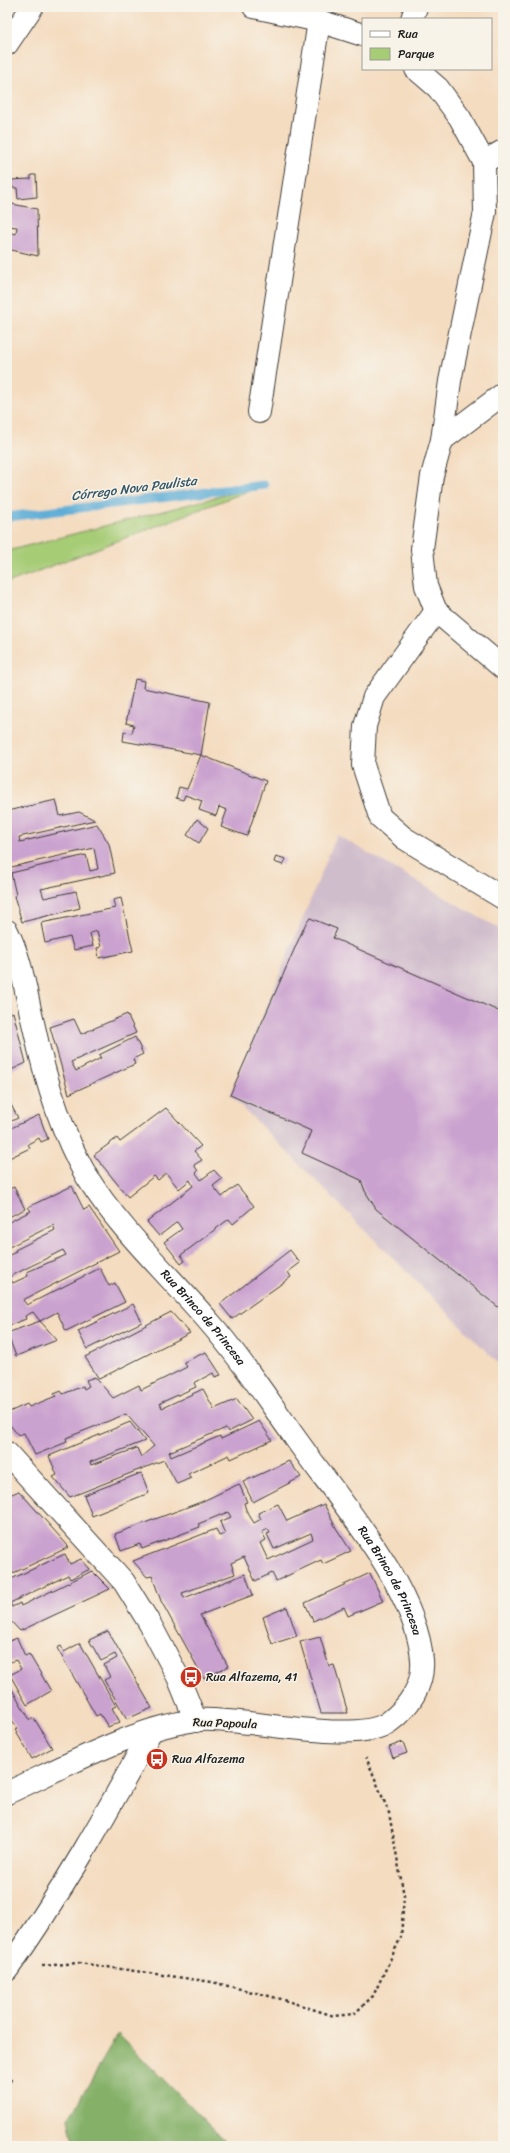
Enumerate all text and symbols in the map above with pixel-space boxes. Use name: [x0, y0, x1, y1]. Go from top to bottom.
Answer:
legend: [362, 18, 492, 70]
text: Rua: [398, 23, 419, 45]
text: Parque: [398, 43, 435, 65]
water label: Córrego Nova Paulista: [70, 469, 199, 507]
street label: Rua Brinco de Princesa: [155, 1264, 252, 1371]
street label: Rua Brinco de Princesa: [352, 1521, 428, 1639]
bus stop icon: Rua Alfazema, 41: [178, 1664, 204, 1690]
place label: Rua Alfazema, 41: [206, 1666, 298, 1688]
street label: Rua Papoula: [193, 1711, 257, 1735]
bus stop icon: Rua Alfazema: [144, 1746, 170, 1772]
place label: Rua Alfazema: [172, 1748, 245, 1770]

